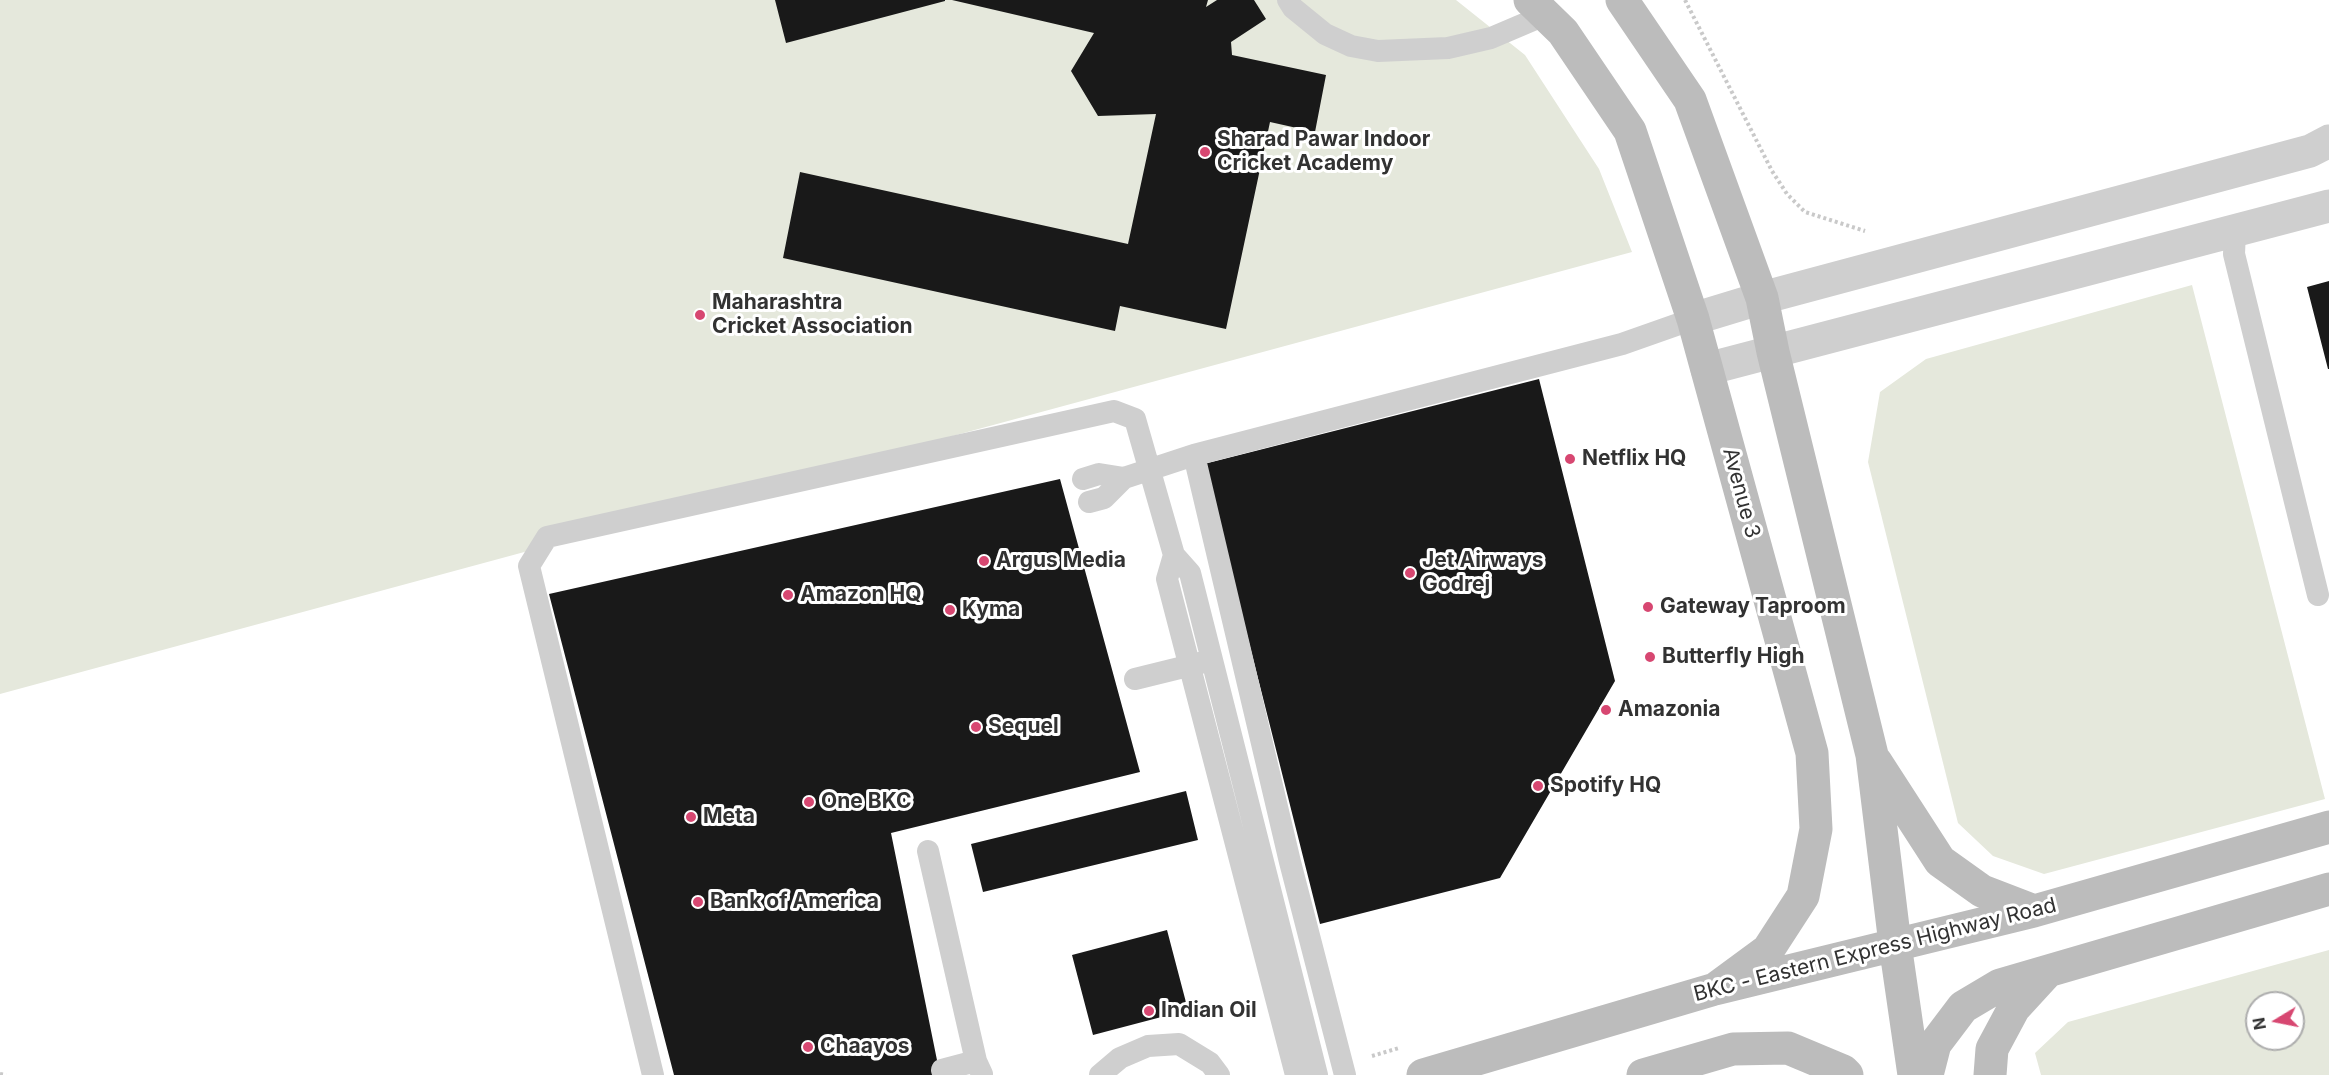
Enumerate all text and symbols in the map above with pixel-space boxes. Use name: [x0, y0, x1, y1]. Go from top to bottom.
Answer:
place label: Sharad Pawar Indoor Cricket Academy: [1217, 127, 1430, 177]
marker: Sharad Pawar Indoor Cricket Academy: [1198, 145, 1212, 159]
place label: Maharashtra Cricket Association: [712, 290, 913, 340]
marker: Maharashtra Cricket Association: [693, 308, 707, 322]
street label: Avenue 3: [1717, 445, 1765, 541]
place label: Netflix HQ: [1582, 446, 1686, 472]
marker: Netflix HQ: [1563, 452, 1577, 466]
place label: Argus Media: [996, 548, 1126, 574]
place label: Jet Airways Godrej: [1422, 548, 1544, 598]
marker: Argus Media: [977, 554, 991, 568]
marker: Jet Airways Godrej: [1403, 566, 1417, 580]
place label: Amazon HQ: [800, 582, 922, 608]
marker: Amazon HQ: [781, 588, 795, 602]
place label: Gateway Taproom: [1660, 594, 1846, 620]
place label: Kyma: [962, 597, 1020, 623]
marker: Gateway Taproom: [1641, 600, 1655, 614]
marker: Kyma: [943, 603, 957, 617]
place label: Butterfly High: [1662, 644, 1804, 670]
marker: Butterfly High: [1643, 650, 1657, 664]
place label: Amazonia: [1618, 697, 1720, 723]
marker: Amazonia: [1599, 703, 1613, 717]
place label: Sequel: [988, 714, 1059, 740]
marker: Sequel: [969, 720, 983, 734]
place label: Spotify HQ: [1550, 773, 1661, 799]
marker: Spotify HQ: [1531, 779, 1545, 793]
place label: One BKC: [821, 789, 911, 815]
marker: One BKC: [802, 795, 816, 809]
place label: Meta: [703, 804, 755, 830]
marker: Meta: [684, 810, 698, 824]
place label: Bank of America: [710, 889, 879, 915]
street label: BKC - Eastern Express Highway Road: [1691, 893, 2059, 1007]
marker: Bank of America: [691, 895, 705, 909]
north arrow: [2245, 991, 2305, 1051]
place label: Indian Oil: [1161, 998, 1257, 1024]
marker: Indian Oil: [1142, 1004, 1156, 1018]
text: N: [2248, 1016, 2270, 1032]
place label: Chaayos: [820, 1034, 910, 1060]
marker: Chaayos: [801, 1040, 815, 1054]

